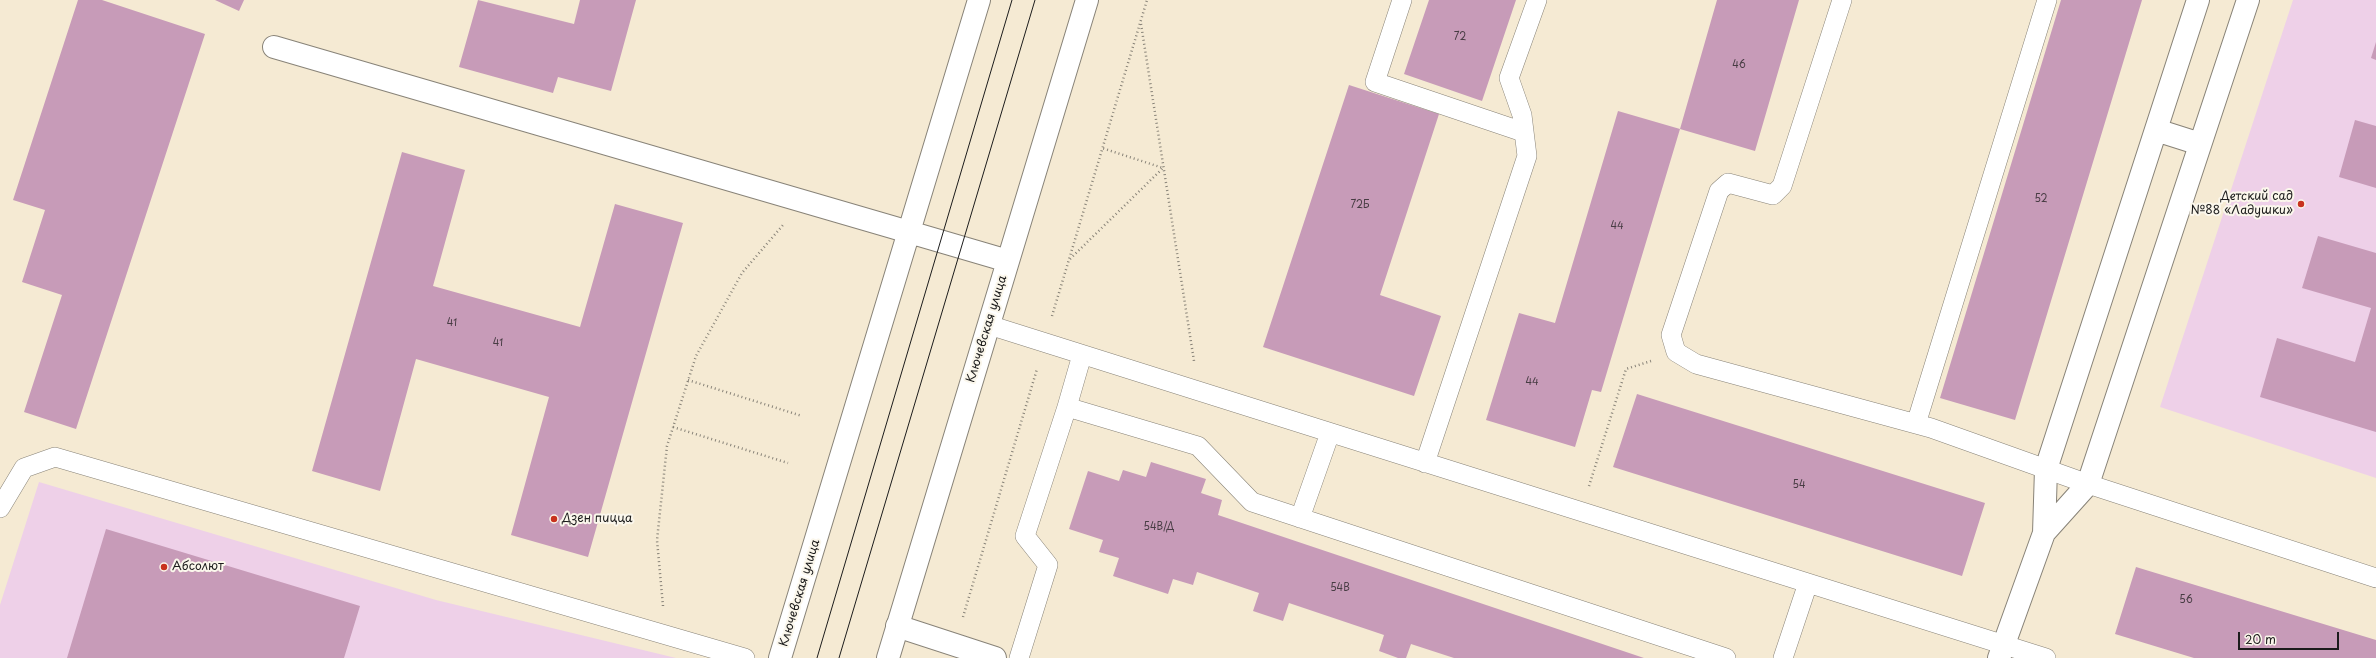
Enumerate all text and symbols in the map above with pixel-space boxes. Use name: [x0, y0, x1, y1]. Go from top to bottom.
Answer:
house number: 72: [1454, 31, 1466, 43]
house number: 46: [1732, 59, 1746, 71]
place label: Детский сад №88 «Ладушки»: [2190, 190, 2293, 218]
house number: 52: [2034, 193, 2048, 205]
house number: 72Б: [1350, 199, 1370, 211]
marker: Детский сад №88 «Ладушки»: [2296, 199, 2306, 209]
house number: 44: [1610, 220, 1624, 232]
street label: Ключевская улица: [964, 274, 1010, 384]
house number: 41: [447, 317, 457, 329]
house number: 41: [493, 337, 503, 349]
house number: 44: [1525, 376, 1539, 388]
house number: 54: [1792, 479, 1806, 491]
place label: Дзен пицца: [562, 512, 633, 526]
marker: Дзен пицца: [549, 514, 559, 524]
house number: 54В/Д: [1144, 521, 1174, 533]
street label: Ключевская улица: [777, 538, 823, 648]
place label: Абсолют: [172, 560, 224, 574]
marker: Абсолют: [159, 562, 169, 572]
house number: 54В: [1330, 582, 1350, 594]
house number: 56: [2179, 594, 2193, 606]
scale bar: [2240, 624, 2341, 650]
text: 20 m: [2245, 630, 2276, 648]

